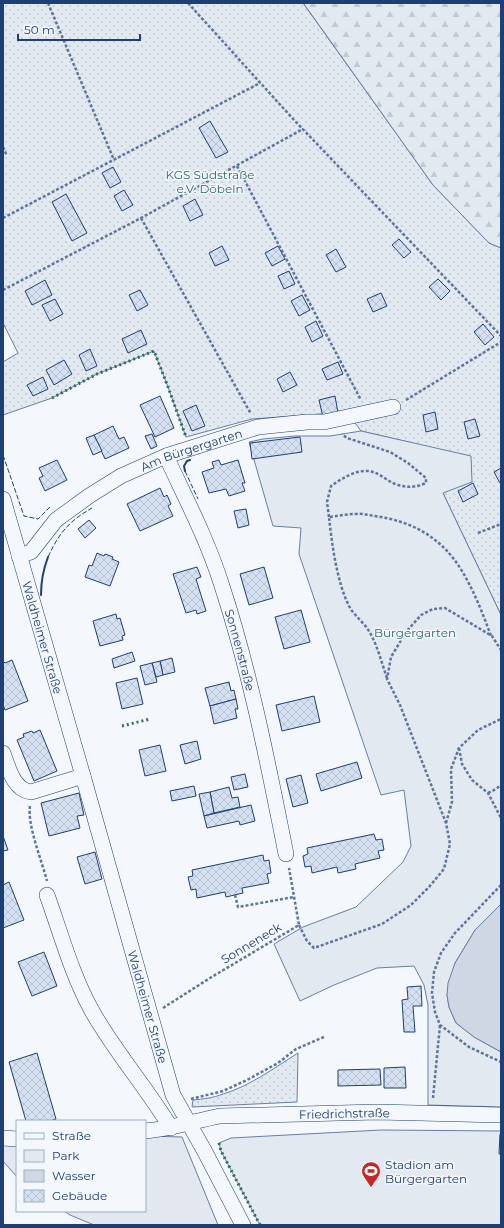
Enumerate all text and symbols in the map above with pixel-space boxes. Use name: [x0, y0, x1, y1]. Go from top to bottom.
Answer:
scale bar: [18, 16, 140, 42]
text: 50 m: [24, 22, 55, 37]
park label: KGS Südstraße e.V. Döbeln: [166, 167, 254, 196]
street label: Am Bürgergarten: [138, 425, 244, 474]
street label: Waldheimer Straße: [20, 579, 66, 695]
street label: Sonnenstraße: [222, 607, 259, 692]
park label: Bürgergarten: [374, 625, 456, 640]
street label: Sonneneck: [218, 919, 285, 967]
street label: Waldheimer Straße: [125, 948, 171, 1065]
street label: Friedrichstraße: [299, 1104, 390, 1121]
legend: [16, 1120, 146, 1212]
text: Straße: [52, 1128, 91, 1143]
text: Park: [52, 1148, 80, 1163]
place label: Stadion am Bürgergarten: [385, 1157, 467, 1186]
sports icon: Stadion am Bürgergarten: [360, 1160, 382, 1188]
text: Wasser: [52, 1168, 96, 1183]
text: Gebäude: [52, 1188, 107, 1203]

